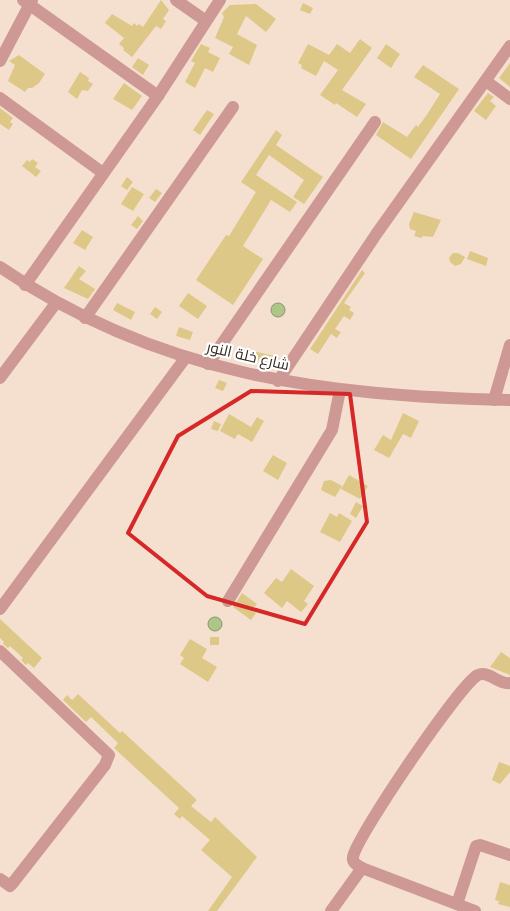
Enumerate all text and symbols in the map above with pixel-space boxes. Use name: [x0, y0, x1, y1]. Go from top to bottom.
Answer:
street label: شارع خلة النور: [204, 338, 291, 376]

